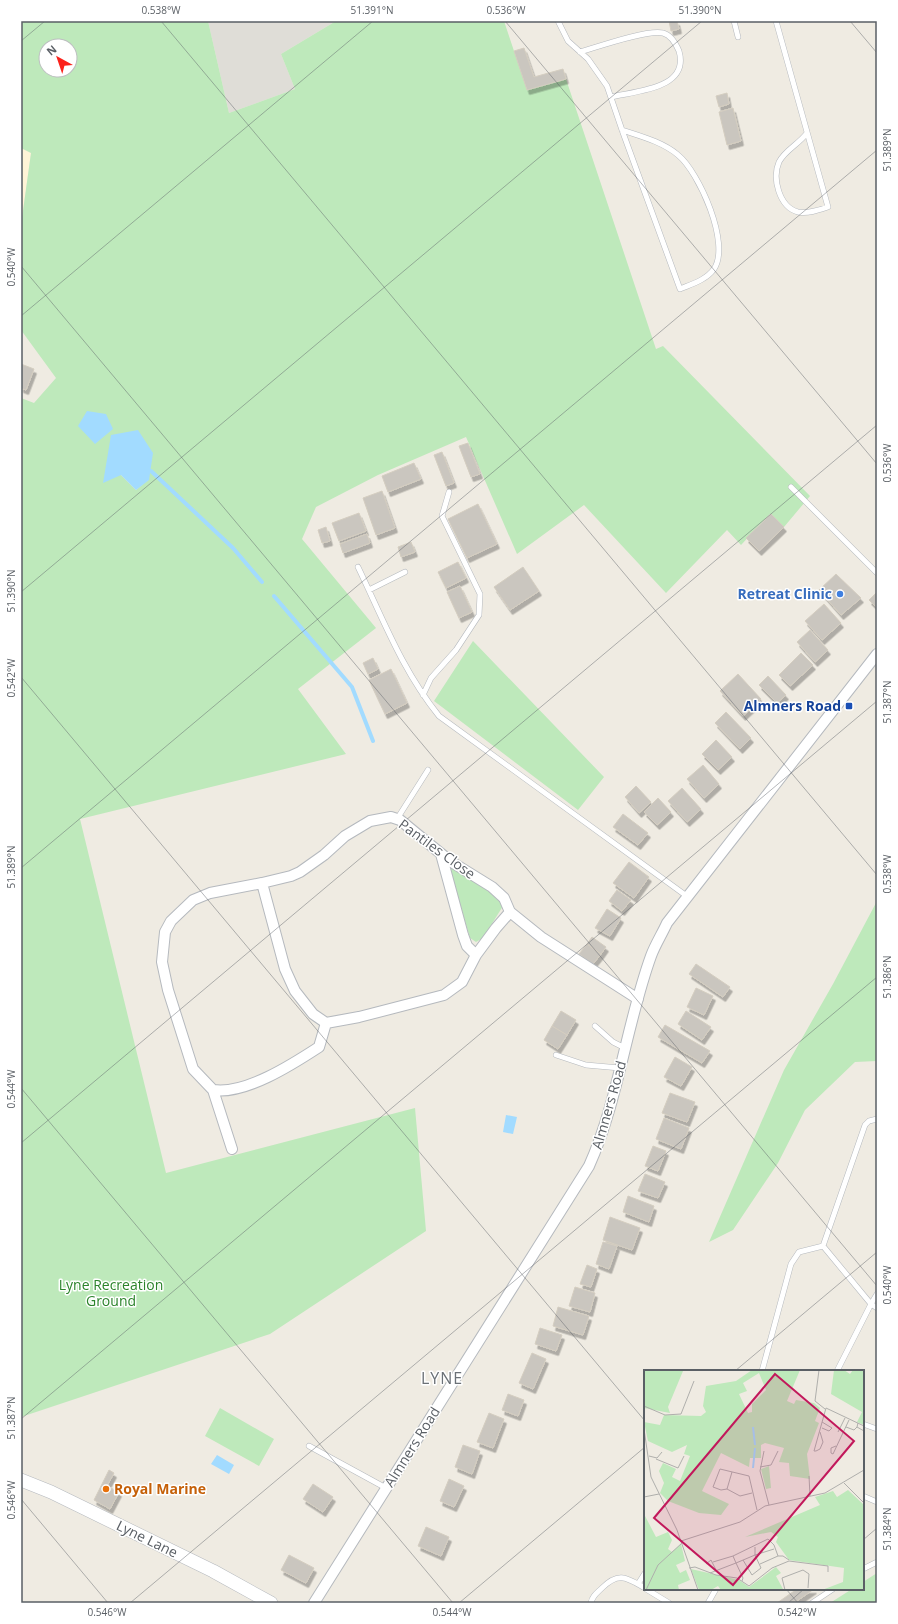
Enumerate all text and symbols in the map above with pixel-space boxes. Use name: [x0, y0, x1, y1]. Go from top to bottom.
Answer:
text: 0.538°W: [141, 3, 181, 17]
text: 51.391°N: [350, 3, 394, 17]
text: 0.536°W: [486, 3, 526, 17]
text: 51.390°N: [678, 3, 722, 17]
north arrow: [38, 38, 78, 78]
text: N: [43, 41, 60, 59]
text: 51.389°N: [880, 128, 894, 172]
text: 0.540°W: [4, 247, 18, 287]
text: 0.536°W: [880, 443, 894, 483]
text: 51.390°N: [4, 569, 18, 613]
place label: Retreat Clinic: [737, 584, 832, 603]
marker: Retreat Clinic: [835, 589, 845, 599]
text: 0.542°W: [4, 658, 18, 698]
text: 51.387°N: [880, 680, 894, 724]
place label: Almners Road: [744, 696, 841, 715]
marker: Almners Road: [844, 701, 854, 711]
street label: Pantiles Close: [395, 814, 480, 883]
text: 51.389°N: [4, 845, 18, 889]
text: 0.538°W: [880, 854, 894, 894]
text: 51.386°N: [880, 955, 894, 999]
street label: Almners Road: [587, 1058, 630, 1151]
text: 0.544°W: [4, 1069, 18, 1109]
text: 0.540°W: [880, 1265, 894, 1305]
park label: Lyne Recreation Ground: [59, 1275, 163, 1310]
district label: LYNE: [421, 1367, 463, 1389]
inset map: [644, 1370, 864, 1590]
text: 51.387°N: [4, 1396, 18, 1440]
street label: Almners Road: [379, 1403, 444, 1490]
place label: Royal Marine: [114, 1479, 206, 1498]
text: 0.546°W: [4, 1480, 18, 1520]
marker: Royal Marine: [101, 1484, 111, 1494]
text: 51.384°N: [880, 1507, 894, 1551]
street label: Lyne Lane: [113, 1516, 181, 1562]
text: 0.546°W: [87, 1605, 127, 1619]
text: 0.544°W: [432, 1605, 472, 1619]
text: 0.542°W: [777, 1605, 817, 1619]

